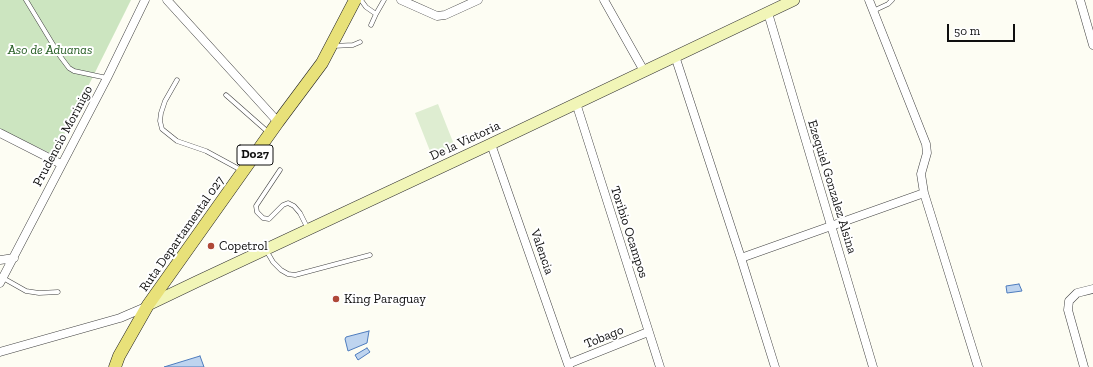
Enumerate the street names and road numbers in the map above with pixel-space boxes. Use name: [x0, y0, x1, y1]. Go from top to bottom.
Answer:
street label: Prudencio Morinigo: [30, 83, 96, 189]
street label: De la Victoria: [427, 118, 503, 164]
street label: Ezequiel Gonzalez Alsina: [804, 118, 860, 256]
road number: D027: [237, 145, 273, 165]
street label: Ruta Departamental 027: [136, 173, 228, 295]
street label: Toribio Ocampos: [607, 184, 651, 280]
street label: Valencia: [527, 227, 557, 277]
street label: Tobago: [582, 322, 626, 352]

